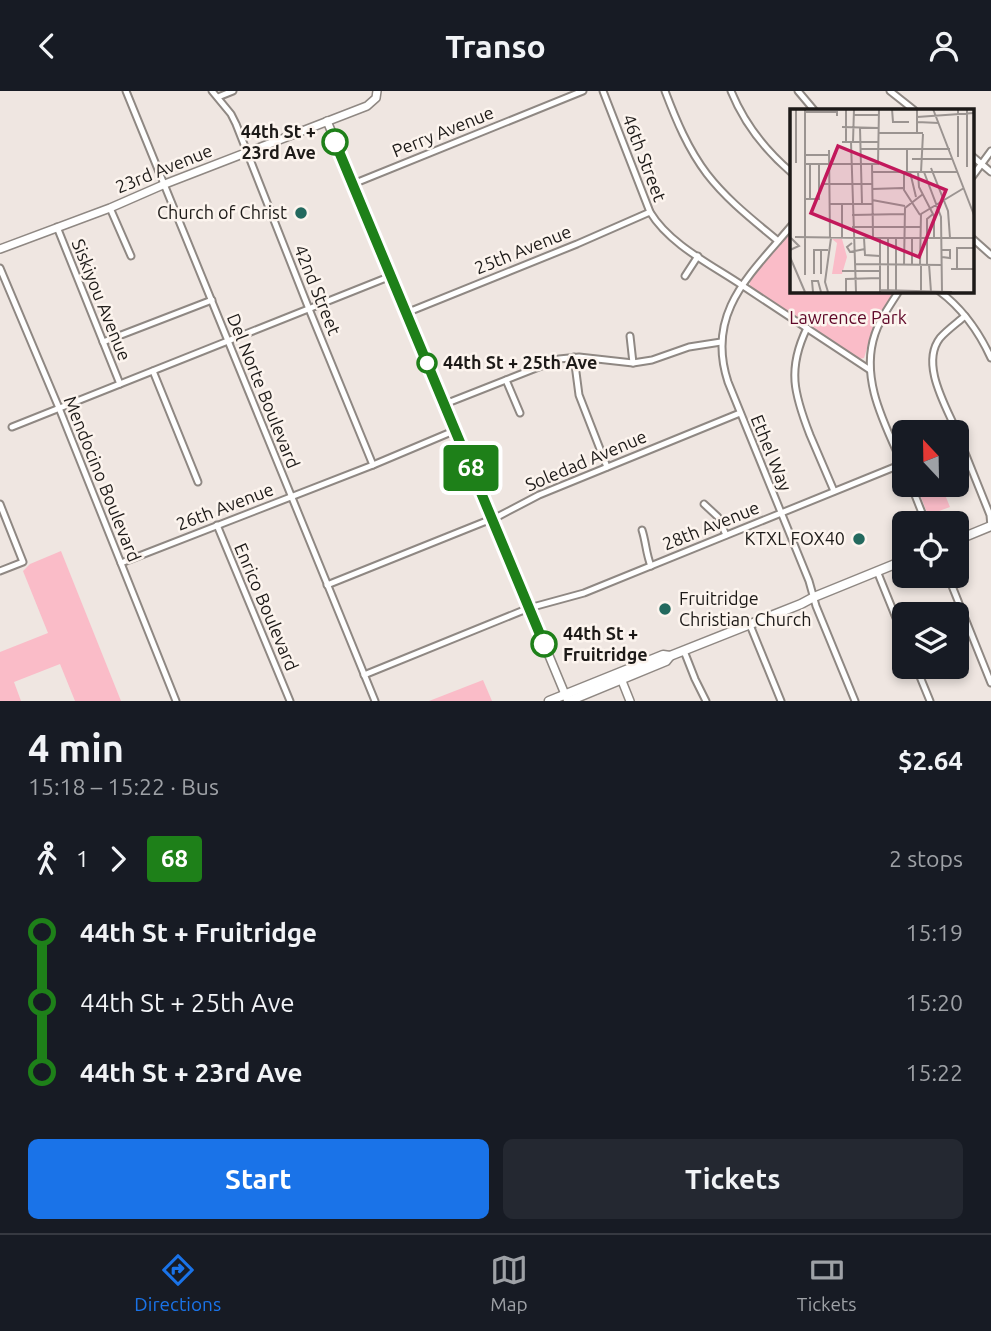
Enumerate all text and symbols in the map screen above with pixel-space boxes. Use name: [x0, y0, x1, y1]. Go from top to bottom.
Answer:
icon: back: [28, 27, 66, 65]
icon: person: [925, 27, 963, 65]
text: Transo: [445, 28, 546, 64]
street label: Perry Avenue: [389, 102, 496, 161]
inset map: [790, 109, 974, 292]
street label: 46th Street: [619, 111, 671, 204]
place label: 44th St + 23rd Ave: [241, 121, 316, 162]
marker: 44th St + 23rd Ave: [322, 129, 348, 155]
street label: 23rd Avenue: [112, 140, 215, 197]
place label: Church of Christ: [157, 202, 287, 222]
marker: Church of Christ: [293, 205, 309, 221]
street label: 25th Avenue: [471, 221, 574, 278]
street label: Siskiyou Avenue: [68, 236, 135, 363]
street label: 42nd Street: [291, 242, 345, 338]
park label: Lawrence Park: [789, 307, 907, 327]
street label: Del Norte Boulevard: [224, 310, 304, 471]
place label: 44th St + 25th Ave: [443, 352, 597, 372]
marker: 44th St + 25th Ave: [417, 353, 437, 373]
street label: Mendocino Boulevard: [61, 393, 145, 564]
street label: Ethel Way: [748, 412, 796, 494]
north arrow: [892, 420, 970, 497]
map controls: [892, 420, 969, 679]
street label: Soledad Avenue: [522, 426, 649, 495]
line badge: 68: [440, 445, 503, 491]
text: 68: [457, 454, 485, 481]
street label: 26th Avenue: [173, 478, 276, 534]
street label: 28th Avenue: [659, 497, 762, 554]
button: locate: [892, 511, 969, 588]
place label: KTXL FOX40: [745, 528, 845, 548]
marker: KTXL FOX40: [851, 531, 867, 547]
street label: Enrico Boulevard: [231, 540, 303, 673]
place label: Fruitridge Christian Church: [679, 588, 811, 629]
marker: Fruitridge Christian Church: [657, 601, 673, 617]
button: layers: [892, 602, 969, 679]
place label: 44th St + Fruitridge: [563, 623, 648, 664]
marker: 44th St + Fruitridge: [531, 631, 557, 657]
text: 4 min: [28, 727, 124, 769]
text: $2.64: [898, 746, 963, 775]
text: 15:18 – 15:22 · Bus: [28, 774, 219, 799]
icon: walk: [28, 840, 66, 878]
icon: forward: [99, 840, 137, 878]
text: 68: [161, 845, 188, 872]
text: 1: [76, 846, 89, 871]
text: 2 stops: [889, 846, 963, 871]
text: 44th St + Fruitridge: [80, 918, 317, 947]
text: 15:19: [905, 920, 963, 945]
text: 44th St + 25th Ave: [80, 988, 295, 1017]
text: 15:20: [905, 990, 963, 1015]
text: 44th St + 23rd Ave: [80, 1058, 303, 1087]
text: 15:22: [905, 1060, 963, 1085]
button: Start: [28, 1139, 489, 1219]
button: Tickets: [503, 1139, 963, 1219]
tab: Directions: [134, 1251, 221, 1315]
tab: Map: [490, 1251, 528, 1315]
tab: Tickets: [797, 1251, 857, 1315]

